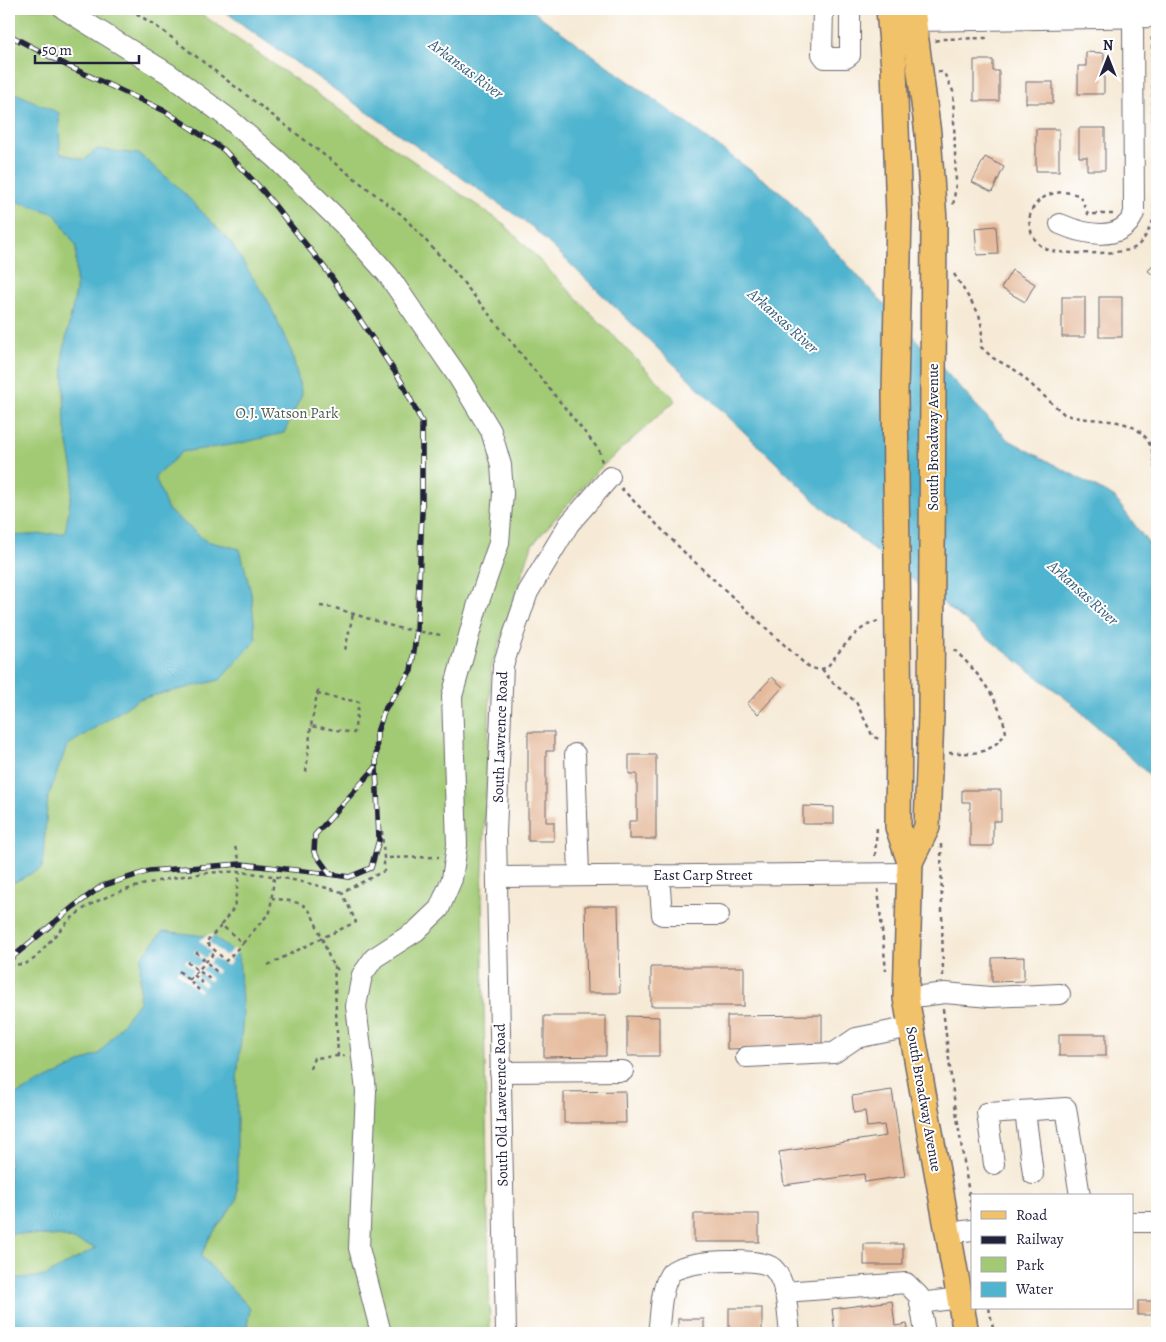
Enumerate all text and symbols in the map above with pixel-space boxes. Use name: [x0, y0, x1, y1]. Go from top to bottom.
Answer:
scale bar: [35, 32, 139, 64]
north arrow: [1084, 32, 1134, 82]
water label: Arkansas River: [423, 33, 508, 105]
text: N: [1103, 36, 1113, 55]
text: 50 m: [42, 40, 72, 60]
water label: Arkansas River: [742, 283, 824, 359]
street label: South Broadway Avenue: [923, 363, 943, 511]
park label: O.J. Watson Park: [235, 403, 339, 423]
water label: Arkansas River: [1042, 555, 1124, 631]
street label: South Lawrence Road: [488, 670, 512, 803]
street label: East Carp Street: [653, 865, 753, 885]
street label: South Old Lawerence Road: [490, 1022, 512, 1187]
street label: South Broadway Avenue: [901, 1025, 947, 1174]
legend: [971, 1194, 1134, 1310]
text: Road: [1016, 1205, 1048, 1225]
text: Railway: [1016, 1229, 1064, 1249]
text: Park: [1016, 1255, 1045, 1275]
text: Water: [1015, 1279, 1053, 1299]

